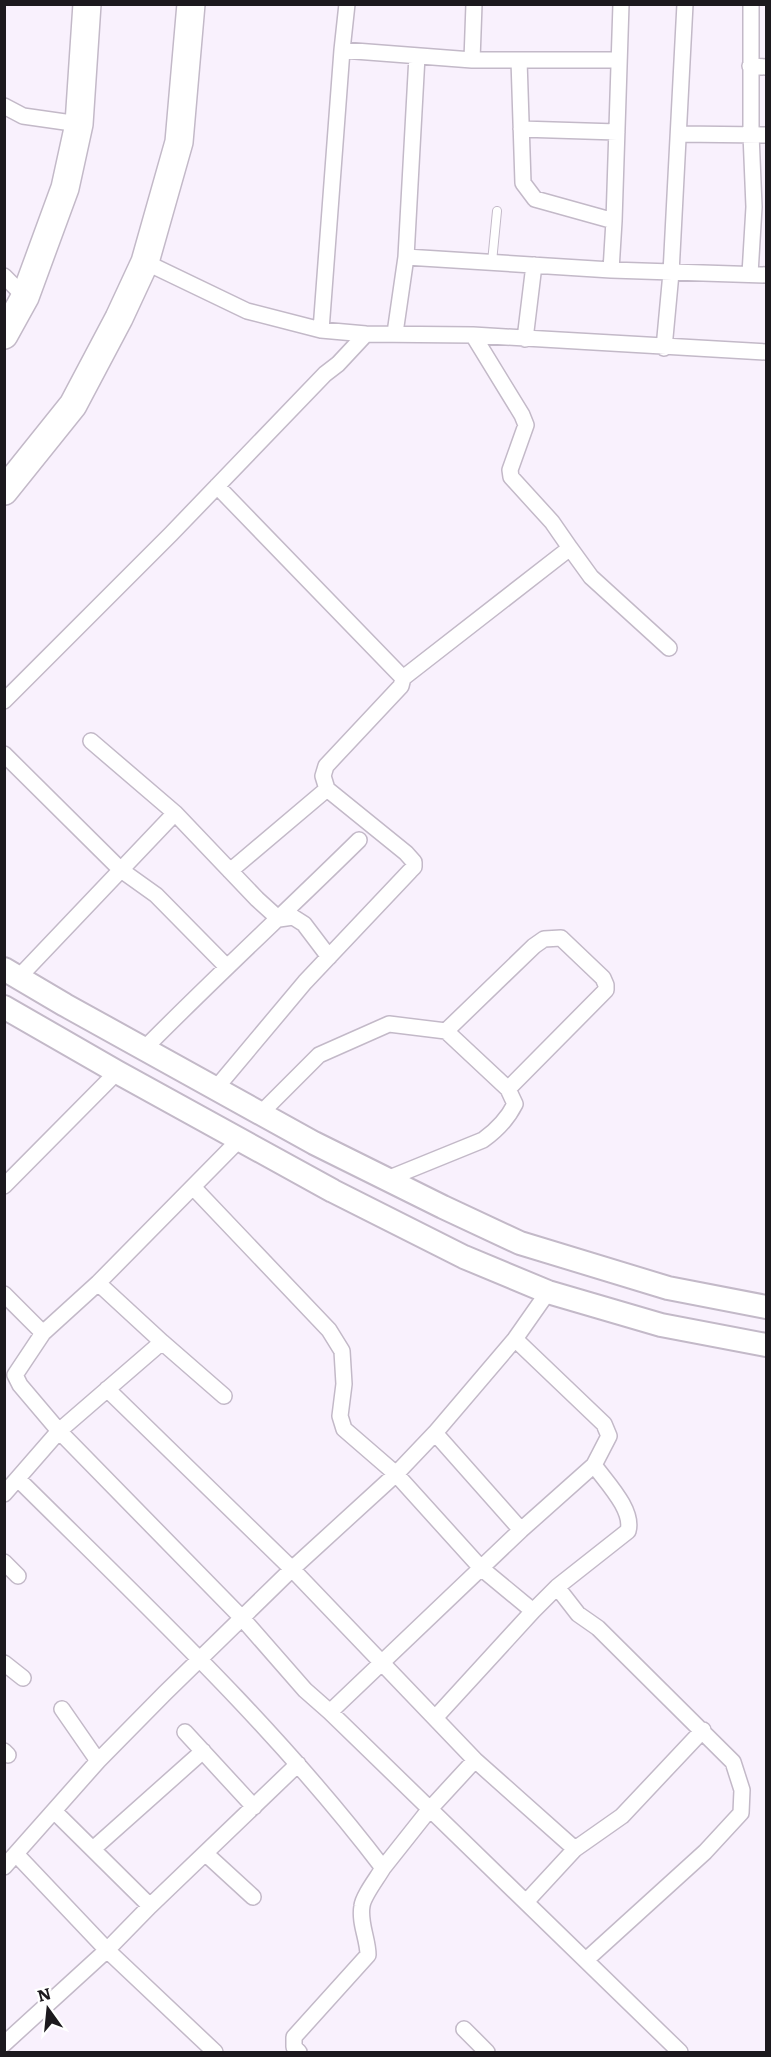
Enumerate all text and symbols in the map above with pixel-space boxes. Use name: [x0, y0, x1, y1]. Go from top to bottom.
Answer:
north arrow: [18, 1979, 78, 2039]
text: N: [34, 1980, 53, 2007]

